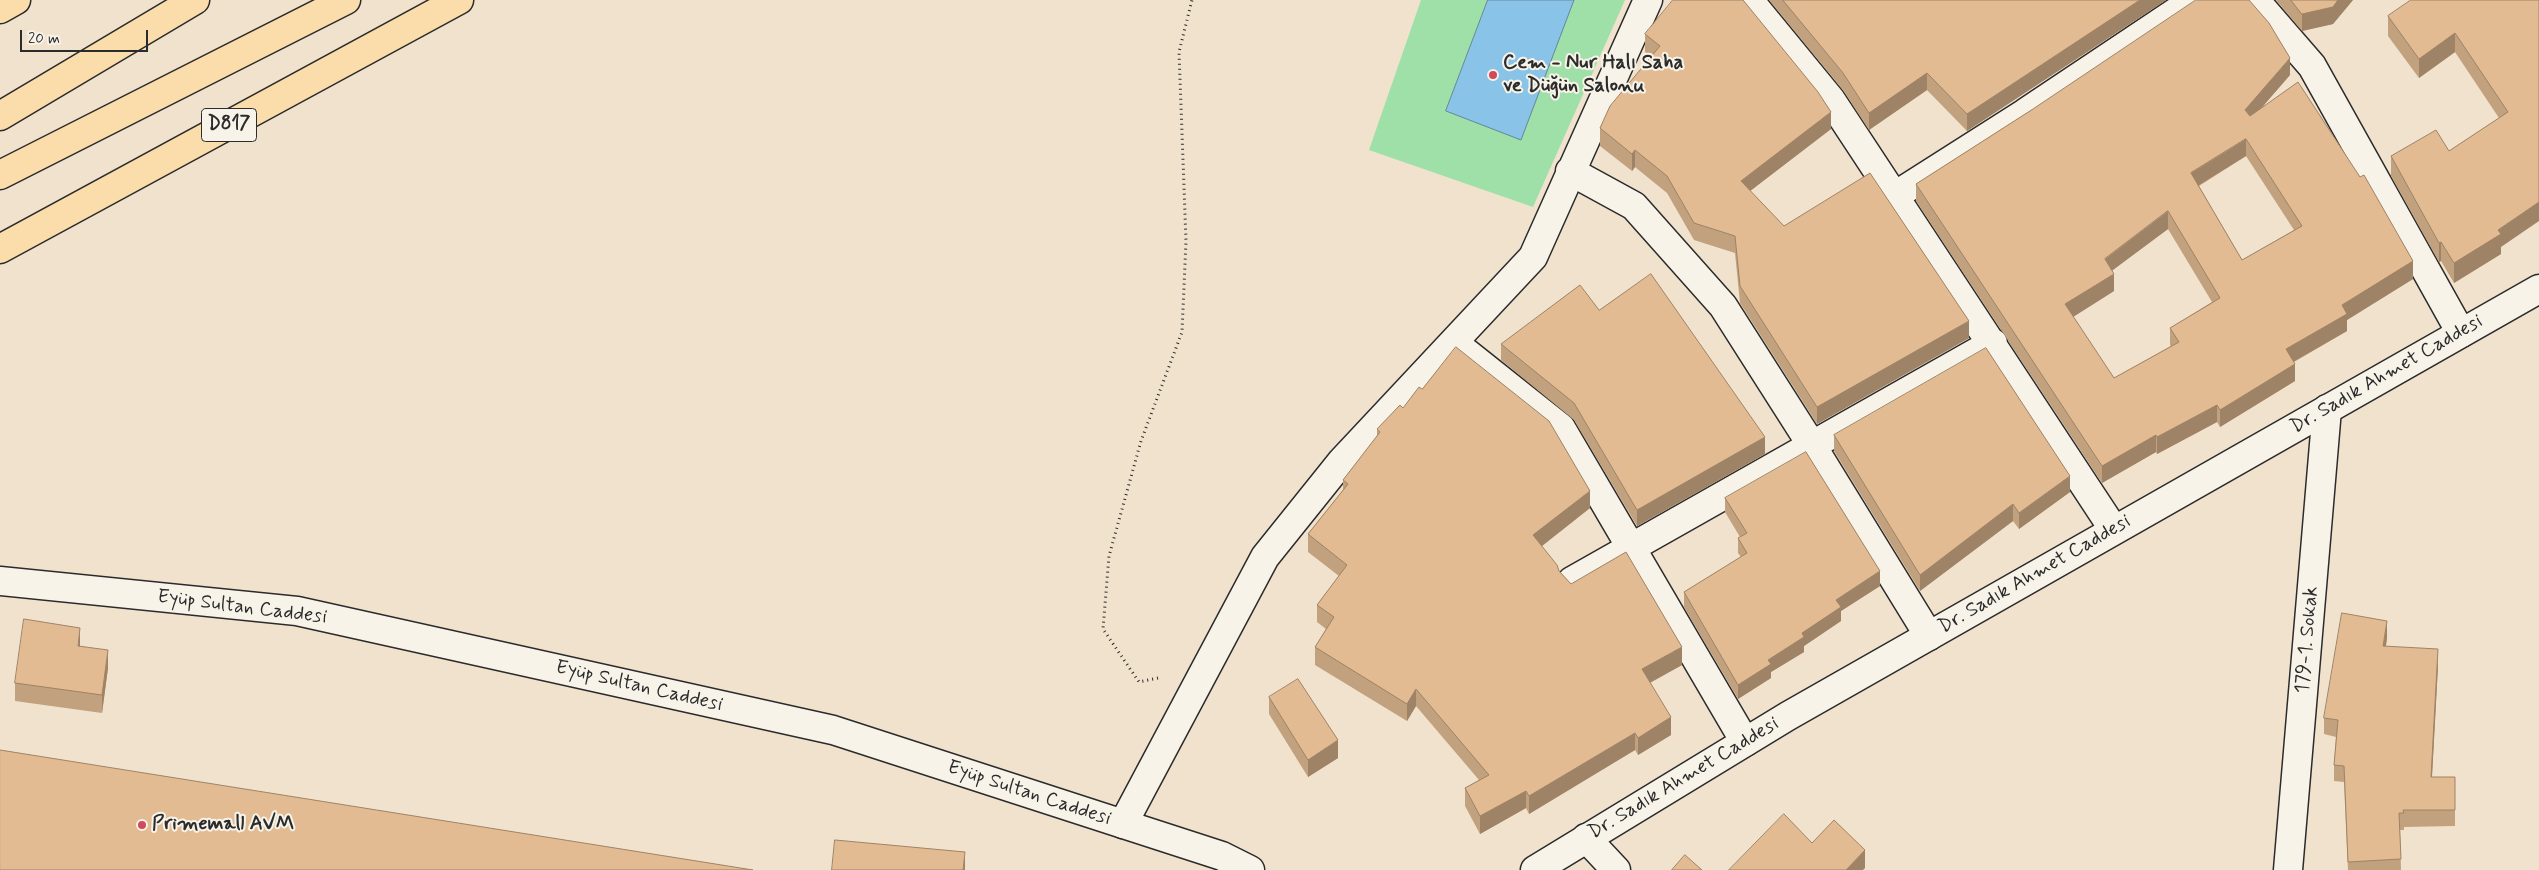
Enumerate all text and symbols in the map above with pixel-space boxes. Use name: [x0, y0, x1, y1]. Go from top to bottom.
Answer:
scale bar: [22, 20, 150, 52]
text: 20 m: [28, 29, 60, 49]
place label: Cem - Nur Halı Saha ve Düğün Salonu: [1503, 52, 1683, 99]
marker: Cem - Nur Halı Saha ve Düğün Salonu: [1487, 69, 1499, 81]
road number: D817: [202, 108, 256, 142]
street label: Dr. Sadık Ahmet Caddesi: [2287, 310, 2487, 440]
street label: Dr. Sadık Ahmet Caddesi: [1935, 510, 2135, 640]
street label: 179-1. Sokak: [2291, 585, 2325, 695]
street label: Eyüp Sultan Caddesi: [156, 586, 328, 630]
street label: Eyüp Sultan Caddesi: [553, 656, 725, 718]
street label: Dr. Sadık Ahmet Caddesi: [1584, 713, 1784, 845]
street label: Eyüp Sultan Caddesi: [944, 756, 1114, 832]
place label: Primemall AVM: [152, 813, 294, 837]
marker: Primemall AVM: [136, 819, 148, 831]

